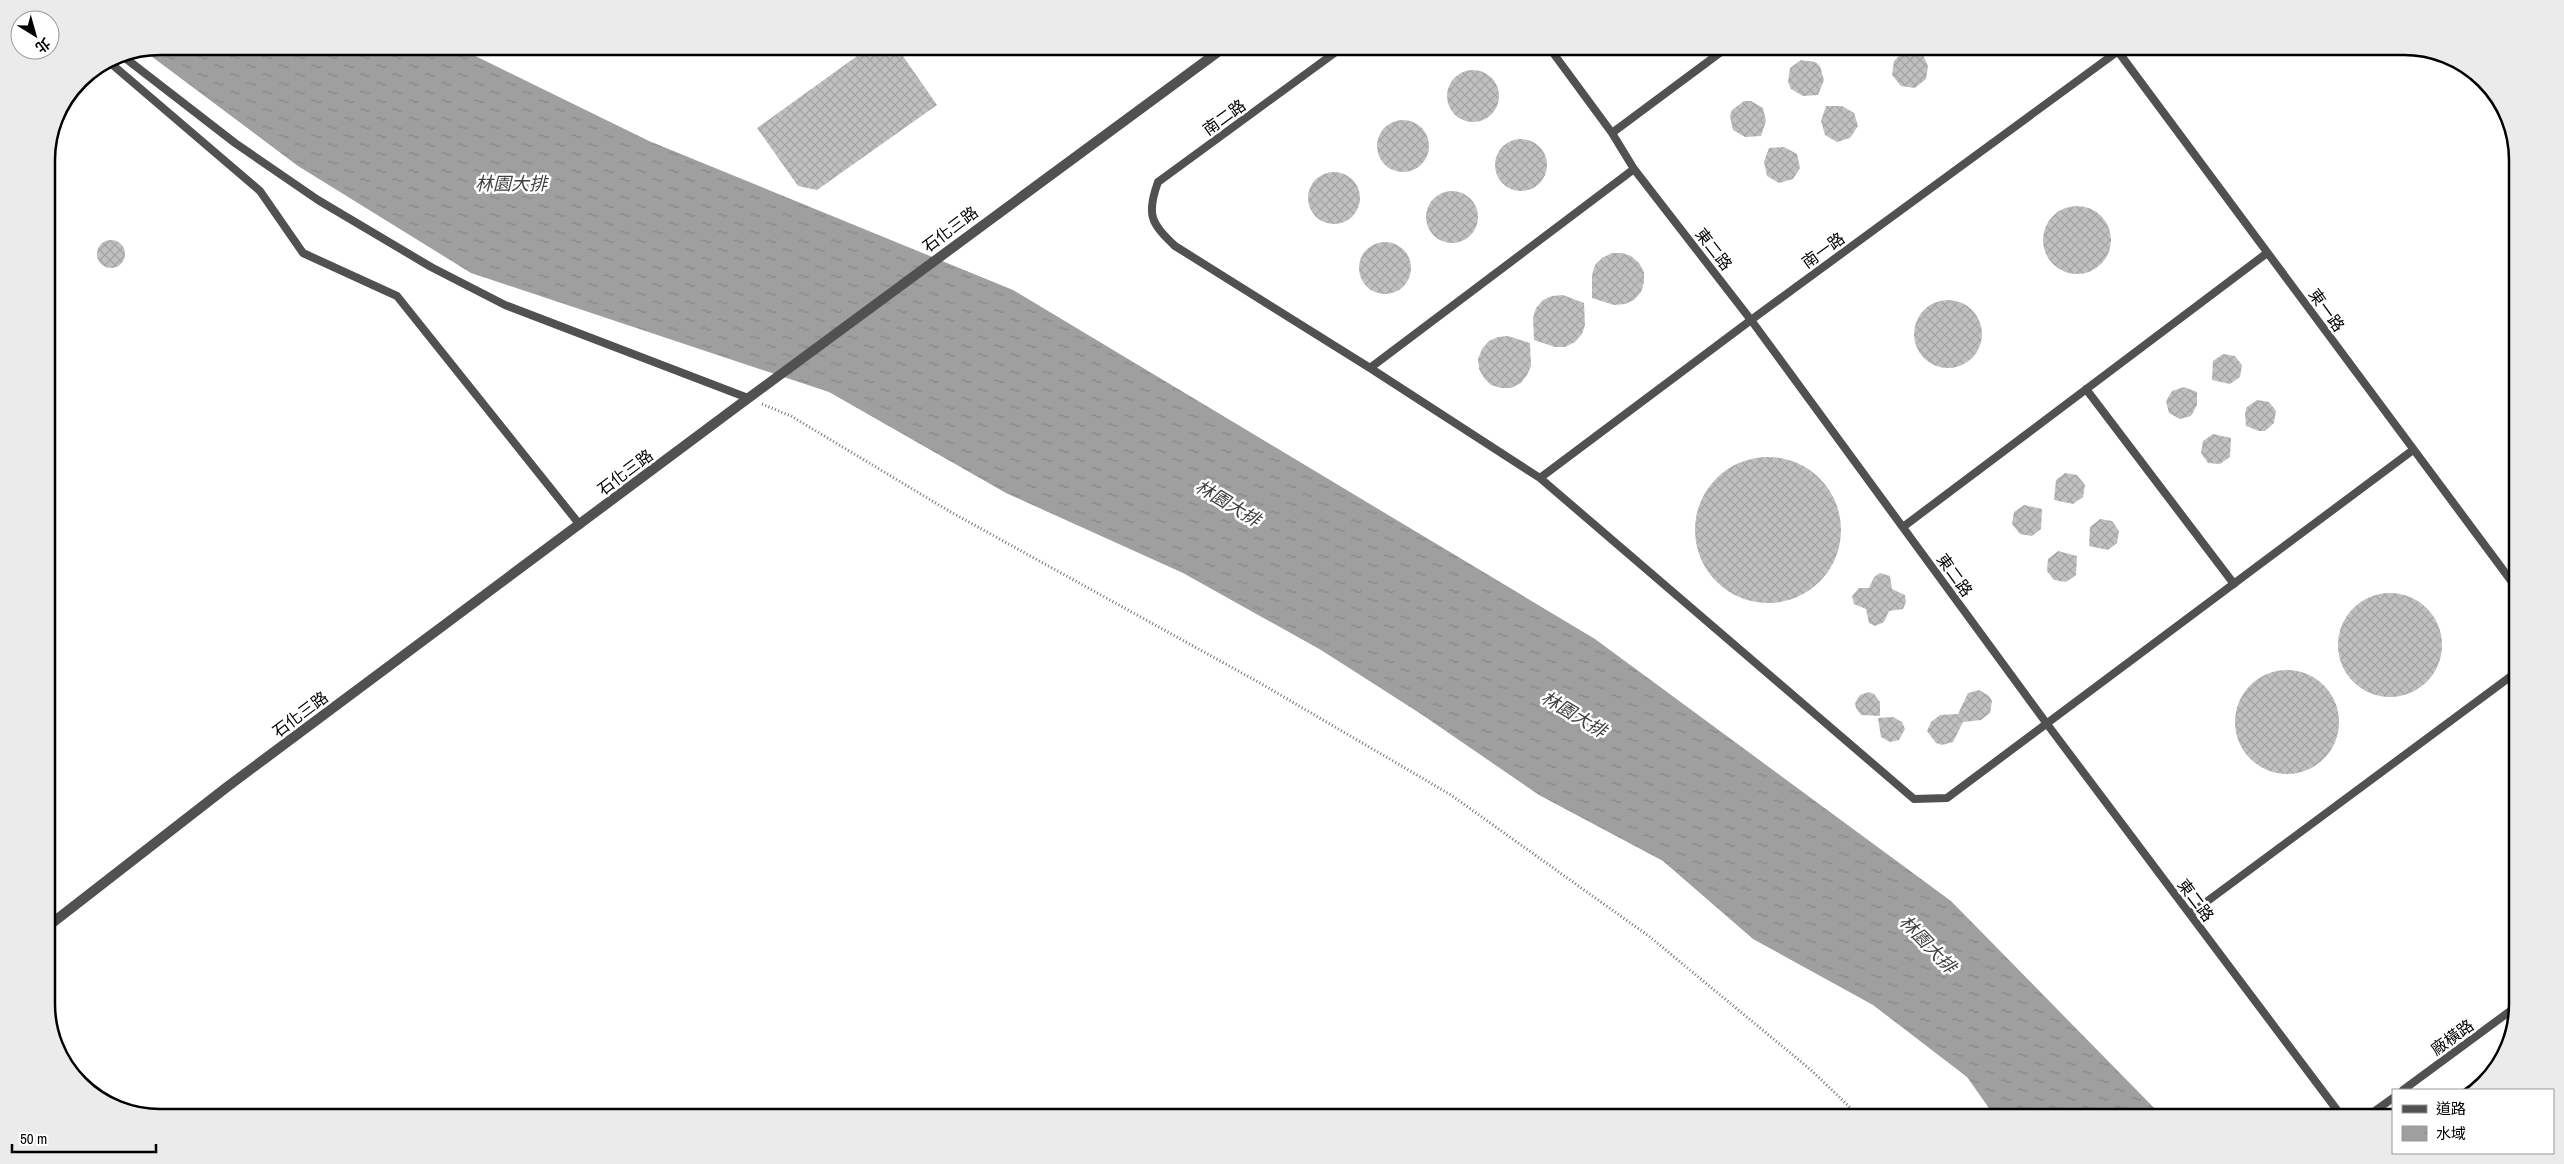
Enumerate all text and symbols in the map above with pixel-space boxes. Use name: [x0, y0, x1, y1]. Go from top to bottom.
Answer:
north arrow: [10, 10, 60, 60]
text: 北: [32, 34, 54, 57]
street label: 南二路: [1198, 94, 1250, 140]
water label: 林園大排: [475, 171, 549, 196]
street label: 石化三路: [918, 201, 982, 257]
street label: 東二路: [1691, 223, 1737, 275]
street label: 南一路: [1797, 227, 1849, 273]
street label: 東一路: [2304, 284, 2350, 336]
street label: 石化三路: [593, 444, 657, 500]
water label: 林園大排: [1191, 474, 1267, 533]
street label: 東二路: [1932, 549, 1978, 601]
water label: 林園大排: [1537, 685, 1613, 744]
street label: 石化三路: [268, 686, 332, 742]
street label: 東二路: [2173, 874, 2219, 926]
water label: 林園大排: [1894, 909, 1963, 980]
street label: 廠橫路: [2426, 1014, 2478, 1060]
legend: [2392, 1089, 2554, 1154]
text: 道路: [2436, 1098, 2466, 1119]
scale bar: [12, 1122, 156, 1154]
text: 水域: [2436, 1123, 2466, 1144]
text: 50 m: [20, 1128, 47, 1149]

